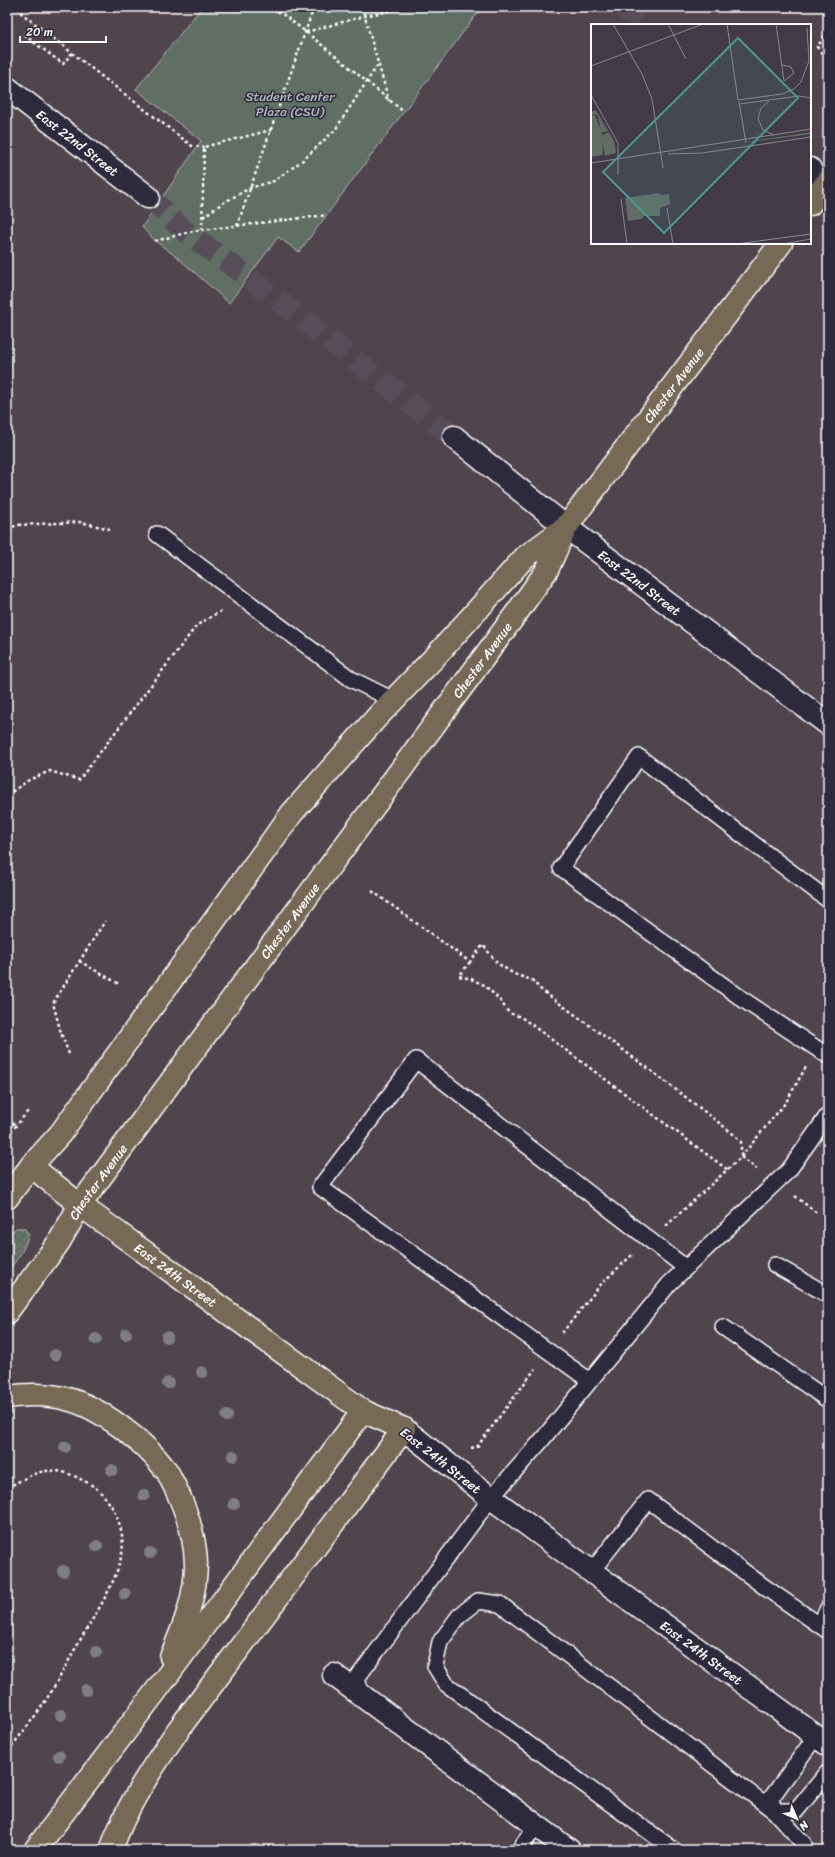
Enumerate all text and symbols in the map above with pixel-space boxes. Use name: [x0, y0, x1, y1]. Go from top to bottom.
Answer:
scale bar: [20, 18, 106, 44]
text: 20 m: [26, 21, 53, 43]
inset map: [591, 24, 811, 244]
park label: Student Center Plaza (CSU): [245, 85, 335, 123]
street label: East 22nd Street: [31, 103, 124, 183]
street label: Chester Avenue: [638, 342, 710, 428]
street label: East 22nd Street: [593, 544, 686, 622]
street label: Chester Avenue: [446, 617, 518, 703]
street label: Chester Avenue: [254, 878, 326, 964]
street label: Chester Avenue: [63, 1139, 134, 1225]
street label: East 24th Street: [129, 1237, 222, 1313]
street label: East 24th Street: [395, 1421, 487, 1500]
street label: East 24th Street: [655, 1614, 748, 1691]
north arrow: [777, 1799, 817, 1839]
text: N: [794, 1816, 814, 1835]

